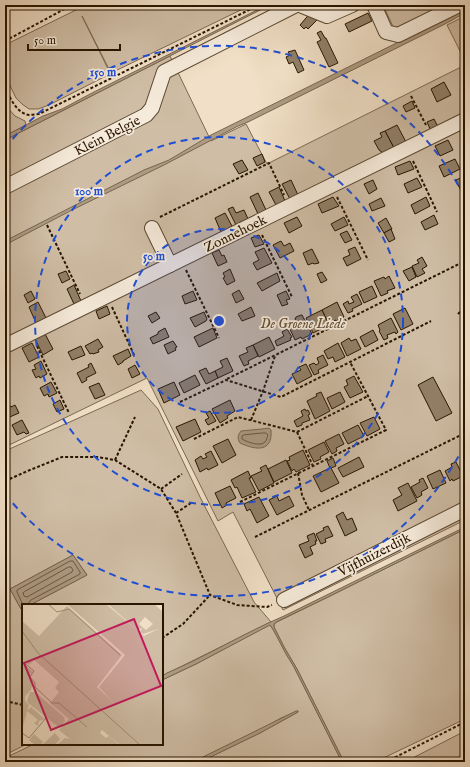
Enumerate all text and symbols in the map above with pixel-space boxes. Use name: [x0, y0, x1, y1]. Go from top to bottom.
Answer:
scale bar: [28, 26, 120, 52]
text: 50 m: [34, 33, 56, 48]
text: 150 m: [90, 65, 117, 80]
street label: Klein Belgie: [71, 111, 144, 160]
text: 100 m: [75, 184, 104, 199]
street label: Zonnehoek: [201, 211, 270, 257]
text: 50 m: [143, 249, 166, 264]
centre of rings: [212, 314, 226, 328]
park label: De Groene Liede: [261, 315, 346, 333]
street label: Vijfhuizerdijk: [334, 529, 414, 581]
inset map: [22, 604, 163, 745]

